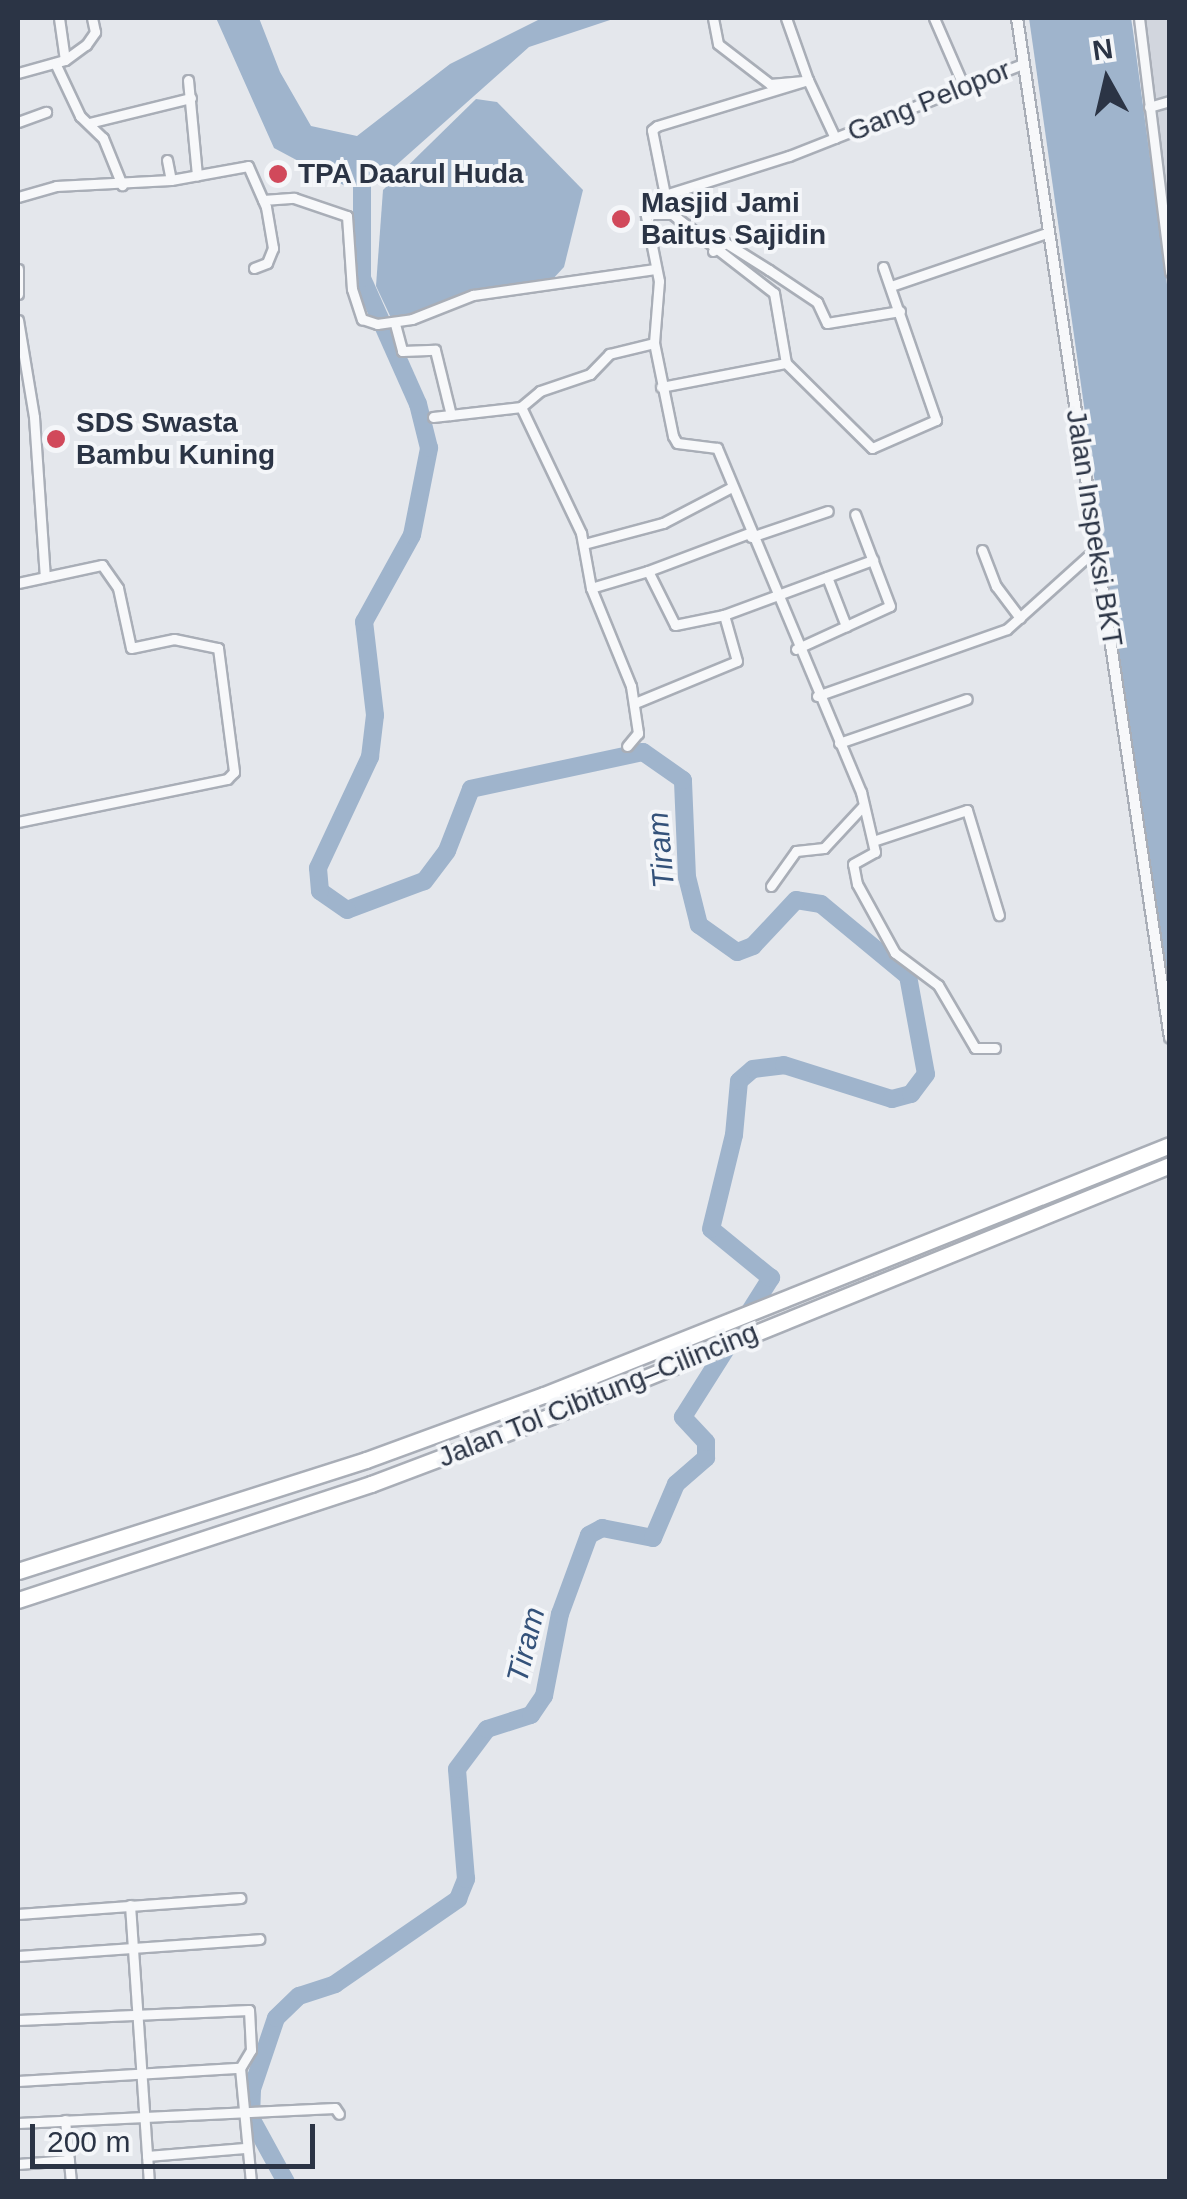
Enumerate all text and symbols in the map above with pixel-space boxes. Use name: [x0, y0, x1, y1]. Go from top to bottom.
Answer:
north arrow: [1057, 30, 1157, 130]
text: N: [1091, 33, 1115, 67]
street label: Gang Pelopor: [843, 53, 1015, 149]
place label: TPA Daarul Huda: [298, 157, 525, 191]
marker: TPA Daarul Huda: [267, 163, 289, 185]
place label: Masjid Jami Baitus Sajidin: [641, 186, 826, 252]
marker: Masjid Jami Baitus Sajidin: [610, 208, 632, 230]
place label: SDS Swasta Bambu Kuning: [76, 406, 275, 472]
street label: Jalan Inspeksi BKT: [1059, 407, 1129, 649]
marker: SDS Swasta Bambu Kuning: [45, 428, 67, 450]
water label: Tiram: [640, 810, 682, 890]
street label: Jalan Tol Cibitung–Cilincing: [433, 1315, 763, 1475]
water label: Tiram: [499, 1604, 553, 1686]
scale bar: [35, 2104, 320, 2166]
text: 200 m: [47, 2125, 130, 2158]

